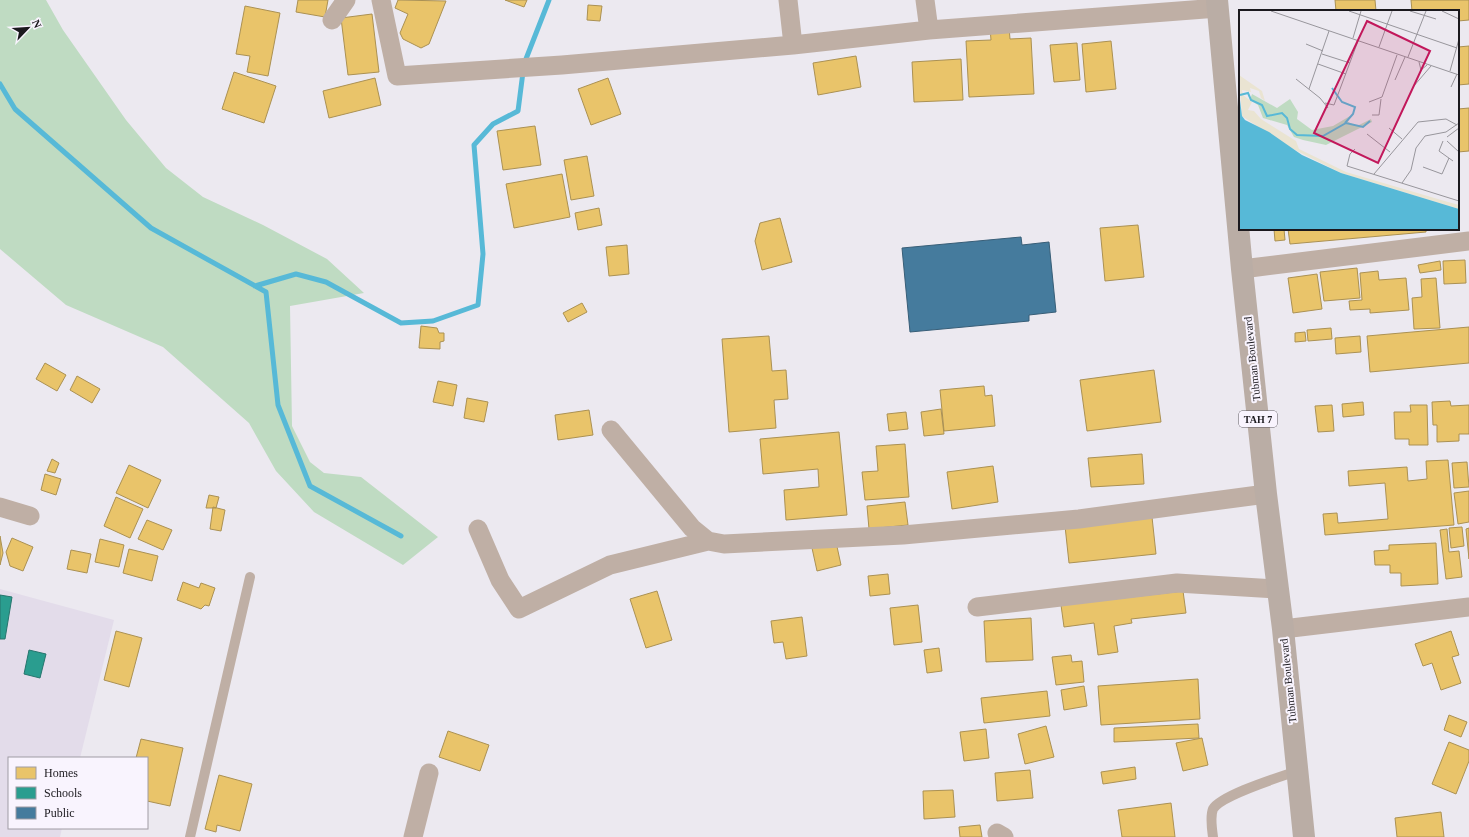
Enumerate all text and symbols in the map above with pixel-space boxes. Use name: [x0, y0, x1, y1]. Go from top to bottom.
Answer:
north arrow: [8, 8, 48, 48]
inset map: [1239, 10, 1459, 230]
text: N: [30, 18, 44, 30]
street label: Tubman Boulevard: [1242, 316, 1262, 402]
road number: TAH 7: [1239, 411, 1277, 427]
street label: Tubman Boulevard: [1278, 638, 1298, 724]
legend: [8, 757, 148, 829]
text: Homes: [44, 766, 78, 780]
text: Schools: [44, 786, 82, 800]
text: Public: [44, 806, 75, 820]

